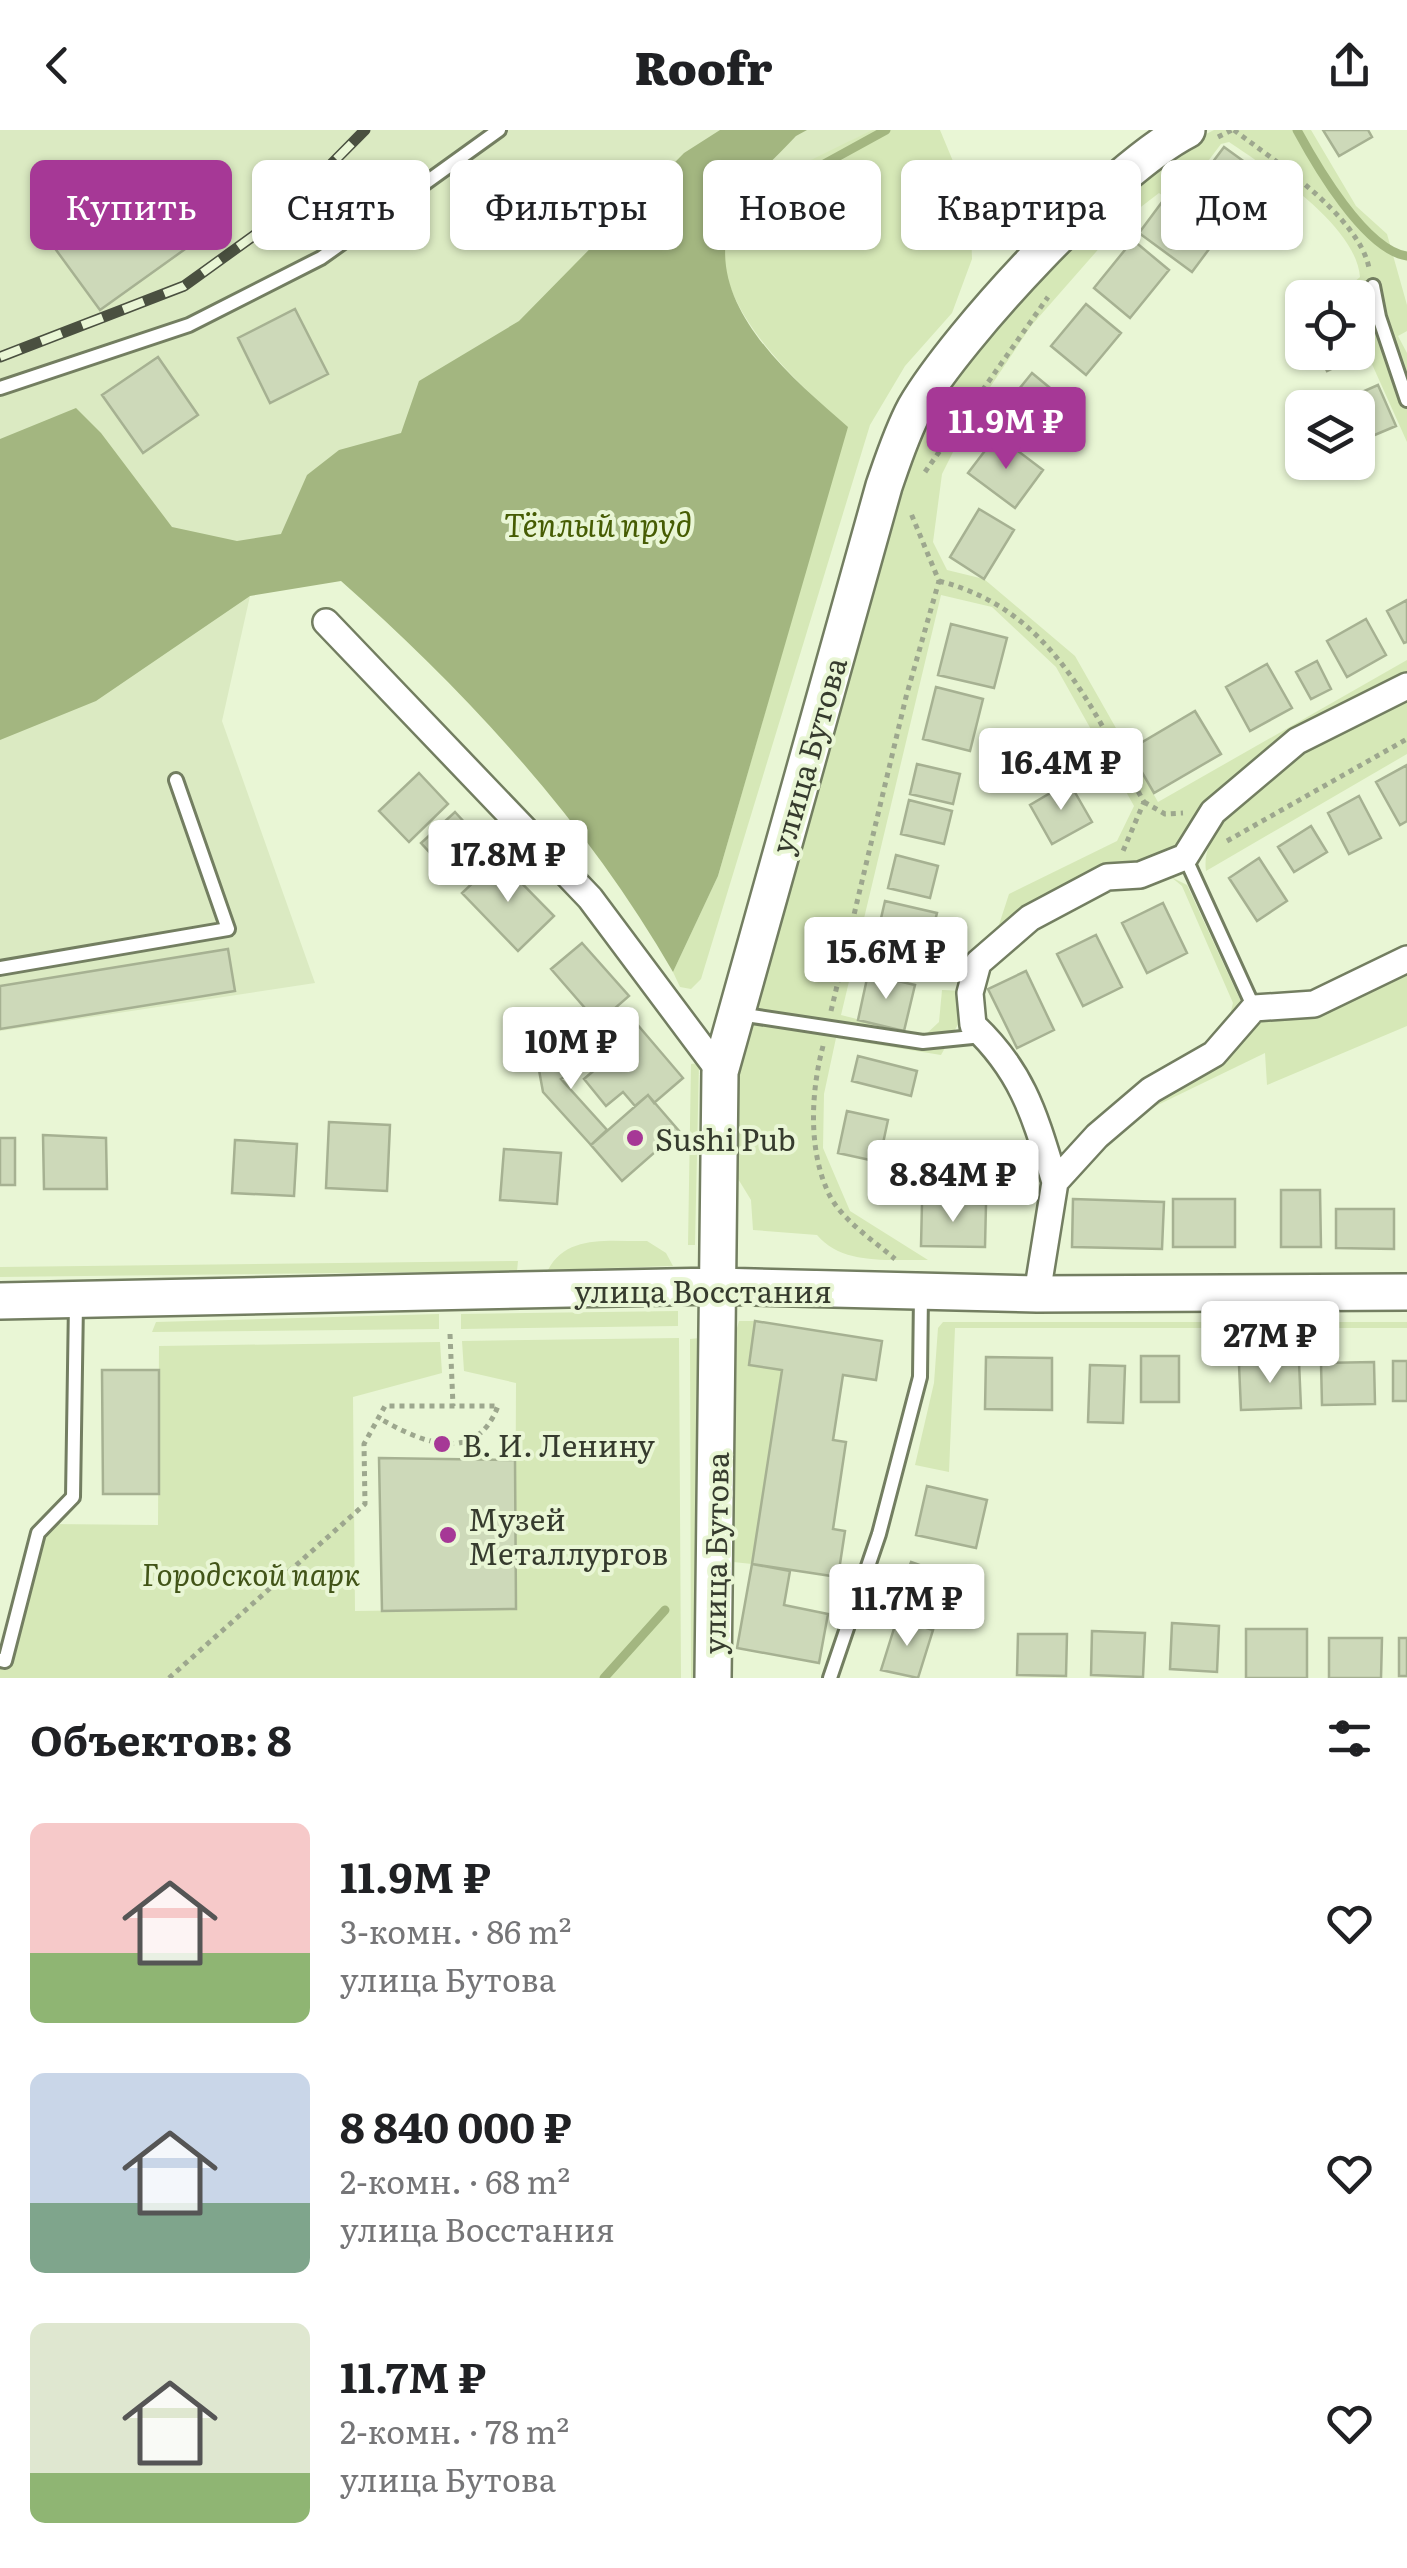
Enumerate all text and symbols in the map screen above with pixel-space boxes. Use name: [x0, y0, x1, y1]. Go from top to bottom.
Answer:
text: Roofr: [634, 32, 773, 99]
icon: back: [30, 38, 85, 93]
icon: share: [1322, 38, 1377, 93]
chip: Купить: [30, 160, 232, 250]
chip: Снять: [252, 160, 430, 250]
chip: Фильтры: [450, 160, 683, 250]
chip: Новое: [703, 160, 881, 250]
chip: Квартира: [901, 160, 1141, 250]
chip: Дом: [1161, 160, 1303, 250]
map controls: [1285, 280, 1375, 480]
button: locate: [1285, 280, 1375, 370]
pin: 11.9M ₽: [914, 387, 1098, 472]
button: layers: [1285, 390, 1375, 480]
text: 11.9M ₽: [949, 395, 1063, 443]
water label: Тёплый пруд: [504, 499, 692, 547]
street label: улица Бутова: [758, 651, 856, 858]
pin: 16.4M ₽: [969, 728, 1153, 813]
text: 16.4M ₽: [1001, 736, 1121, 784]
pin: 17.8M ₽: [416, 820, 600, 905]
text: 17.8M ₽: [450, 828, 566, 876]
pin: 15.6M ₽: [794, 917, 978, 1002]
text: 15.6M ₽: [826, 925, 946, 973]
pin: 10M ₽: [501, 1007, 641, 1092]
text: 10M ₽: [525, 1015, 617, 1063]
place label: Sushi Pub: [655, 1116, 796, 1160]
marker: Sushi Pub: [624, 1127, 646, 1149]
pin: 8.84M ₽: [861, 1140, 1045, 1225]
text: 8.84M ₽: [890, 1148, 1016, 1196]
street label: улица Восстания: [574, 1268, 832, 1312]
pin: 27M ₽: [1200, 1301, 1340, 1386]
text: 27M ₽: [1223, 1309, 1317, 1357]
place label: В. И. Ленину: [462, 1422, 656, 1466]
marker: В. И. Ленину: [431, 1433, 453, 1455]
street label: улица Бутова: [690, 1451, 738, 1655]
place label: Музей Металлургов: [468, 1496, 668, 1574]
marker: Музей Металлургов: [437, 1524, 459, 1546]
park label: Городской парк: [142, 1551, 360, 1595]
pin: 11.7M ₽: [815, 1564, 999, 1649]
text: 11.7M ₽: [851, 1572, 963, 1620]
text: Объектов: 8: [30, 1707, 292, 1769]
icon: filters: [1322, 1711, 1377, 1766]
text: 11.9M ₽: [340, 1844, 491, 1906]
icon: home: [110, 1863, 230, 1983]
icon: heart: [1322, 1896, 1377, 1951]
text: 3-комн. · 86 m²: [340, 1906, 571, 1954]
text: улица Бутова: [340, 1954, 556, 2002]
text: 8 840 000 ₽: [340, 2094, 572, 2156]
icon: home: [110, 2113, 230, 2233]
icon: heart: [1322, 2146, 1377, 2201]
text: 2-комн. · 68 m²: [340, 2156, 570, 2204]
text: улица Восстания: [340, 2204, 615, 2252]
text: 11.7M ₽: [340, 2344, 486, 2406]
icon: home: [110, 2363, 230, 2483]
icon: heart: [1322, 2396, 1377, 2451]
text: 2-комн. · 78 m²: [340, 2406, 569, 2454]
text: улица Бутова: [340, 2454, 556, 2502]

